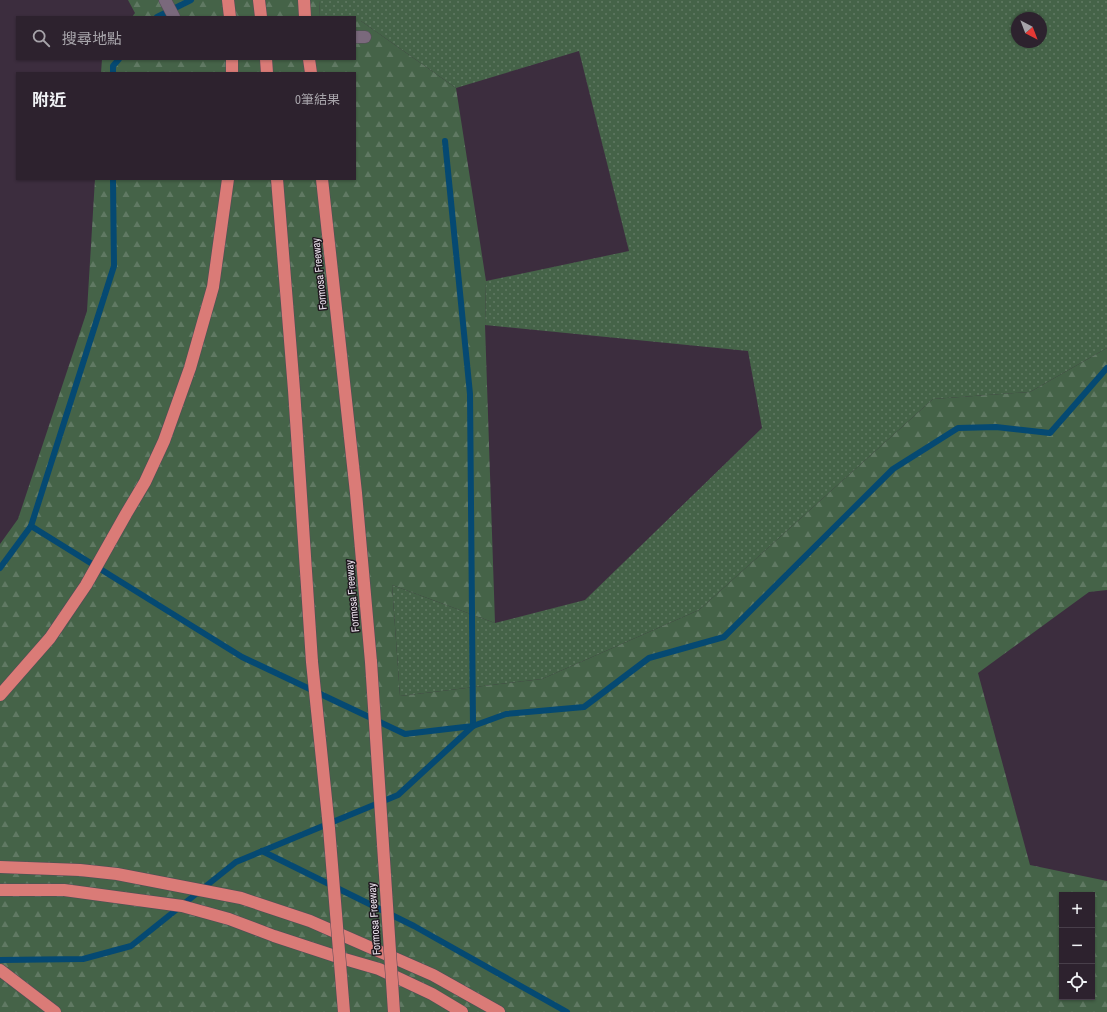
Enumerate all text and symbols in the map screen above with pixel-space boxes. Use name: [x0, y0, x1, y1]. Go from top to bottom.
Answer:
north arrow: [1011, 12, 1047, 48]
search box: [16, 16, 356, 60]
icon: search: [30, 27, 52, 49]
text: 搜尋地點: [62, 28, 122, 49]
text: 附近: [32, 88, 66, 111]
text: 0筆結果: [295, 91, 340, 108]
street label: Formosa Freeway: [308, 237, 330, 311]
street label: Formosa Freeway: [342, 559, 362, 633]
street label: Formosa Freeway: [364, 882, 384, 956]
map controls: [1059, 892, 1095, 1000]
button: +: [1059, 892, 1095, 928]
button: −: [1059, 928, 1095, 964]
button: locate: [1059, 964, 1095, 1000]

